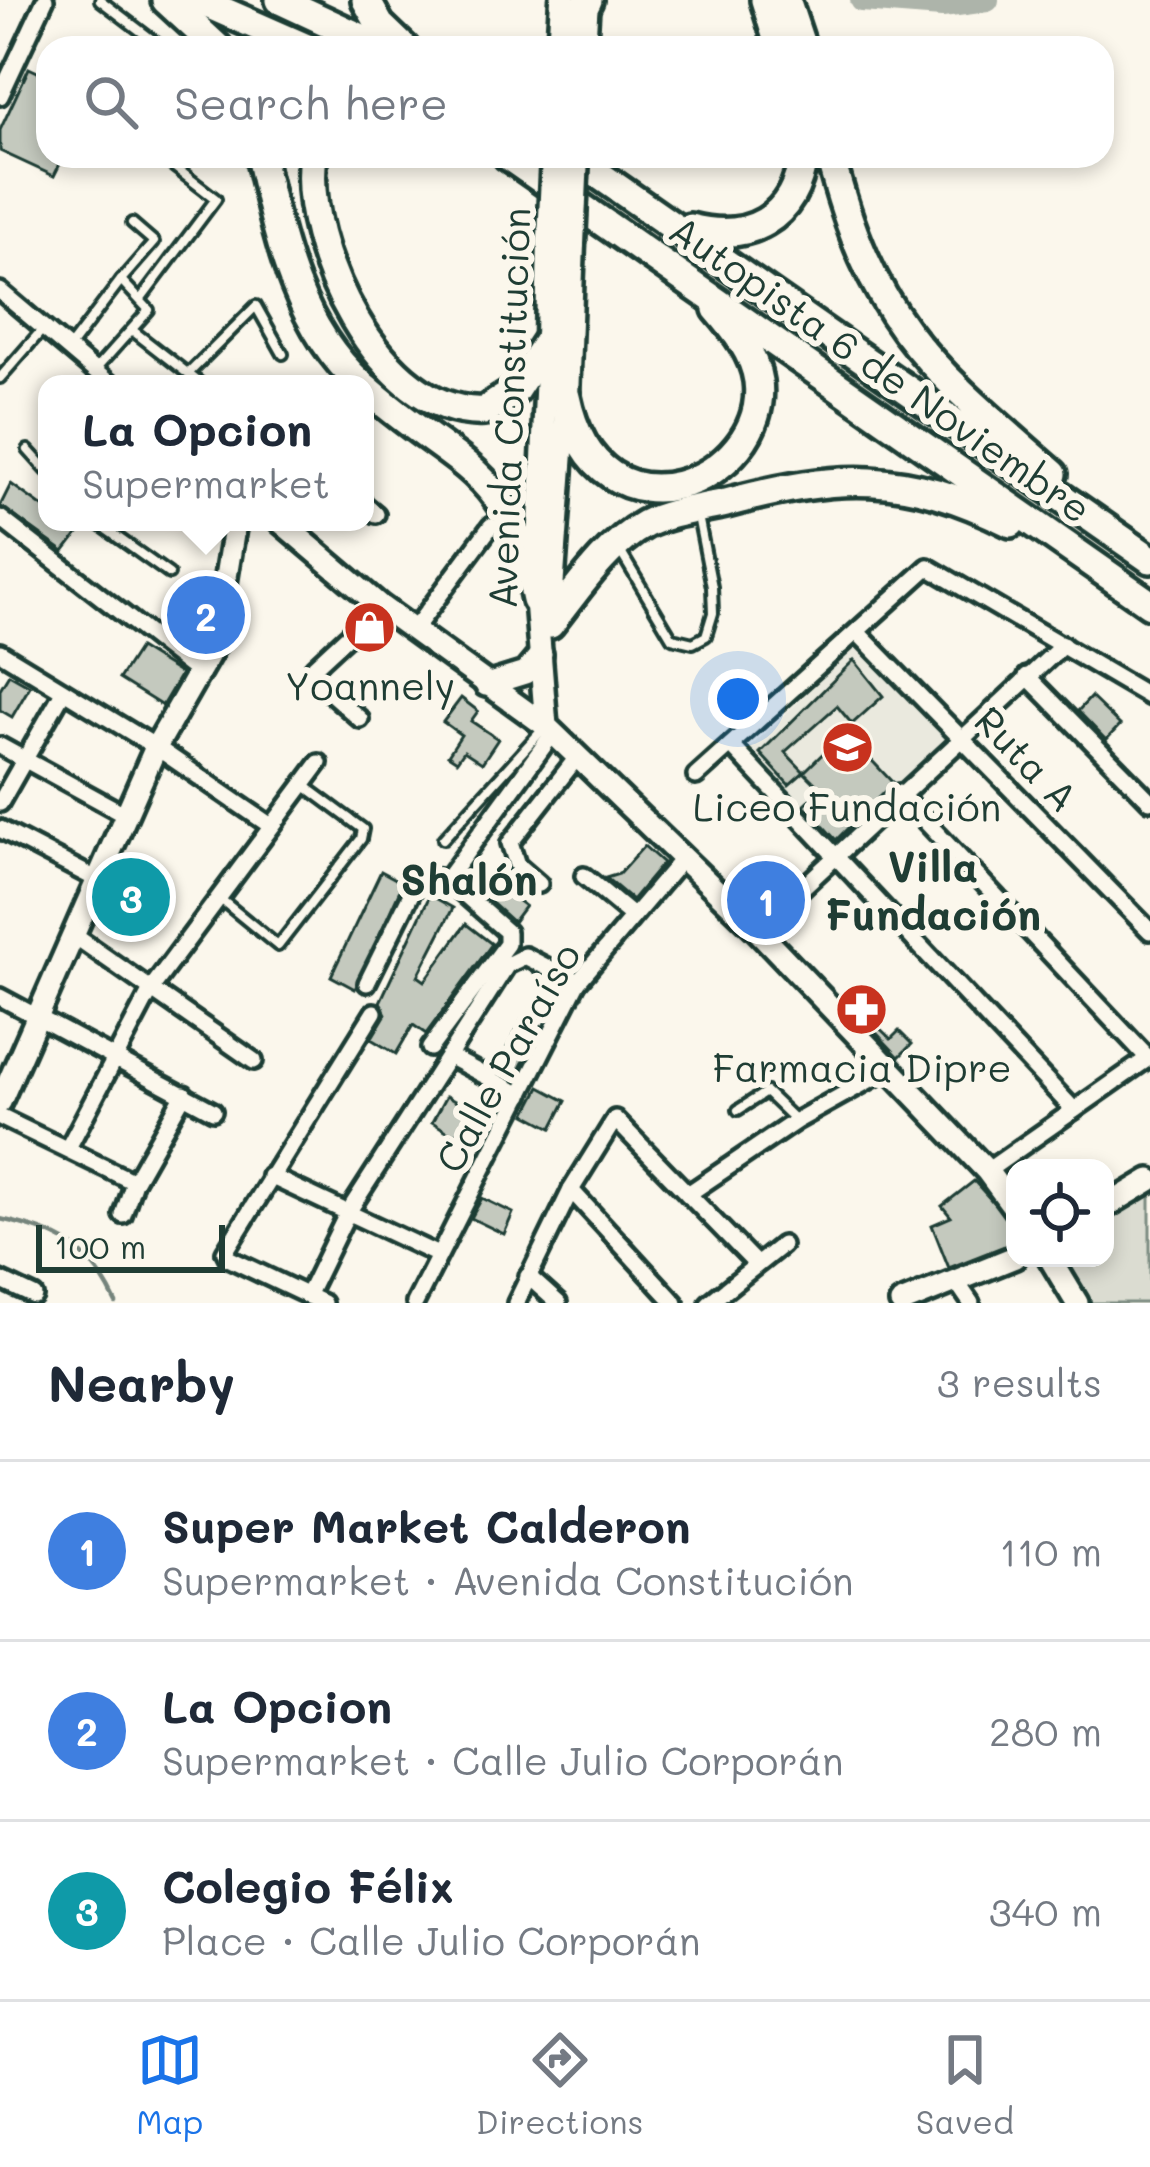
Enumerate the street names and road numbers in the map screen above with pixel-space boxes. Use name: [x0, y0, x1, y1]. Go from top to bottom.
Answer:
street label: Autopista 6 de Noviembre: [660, 203, 1102, 533]
street label: Avenida Constitución: [476, 206, 540, 610]
street label: Ruta A: [964, 695, 1090, 821]
street label: Calle Paraíso: [423, 933, 591, 1181]

